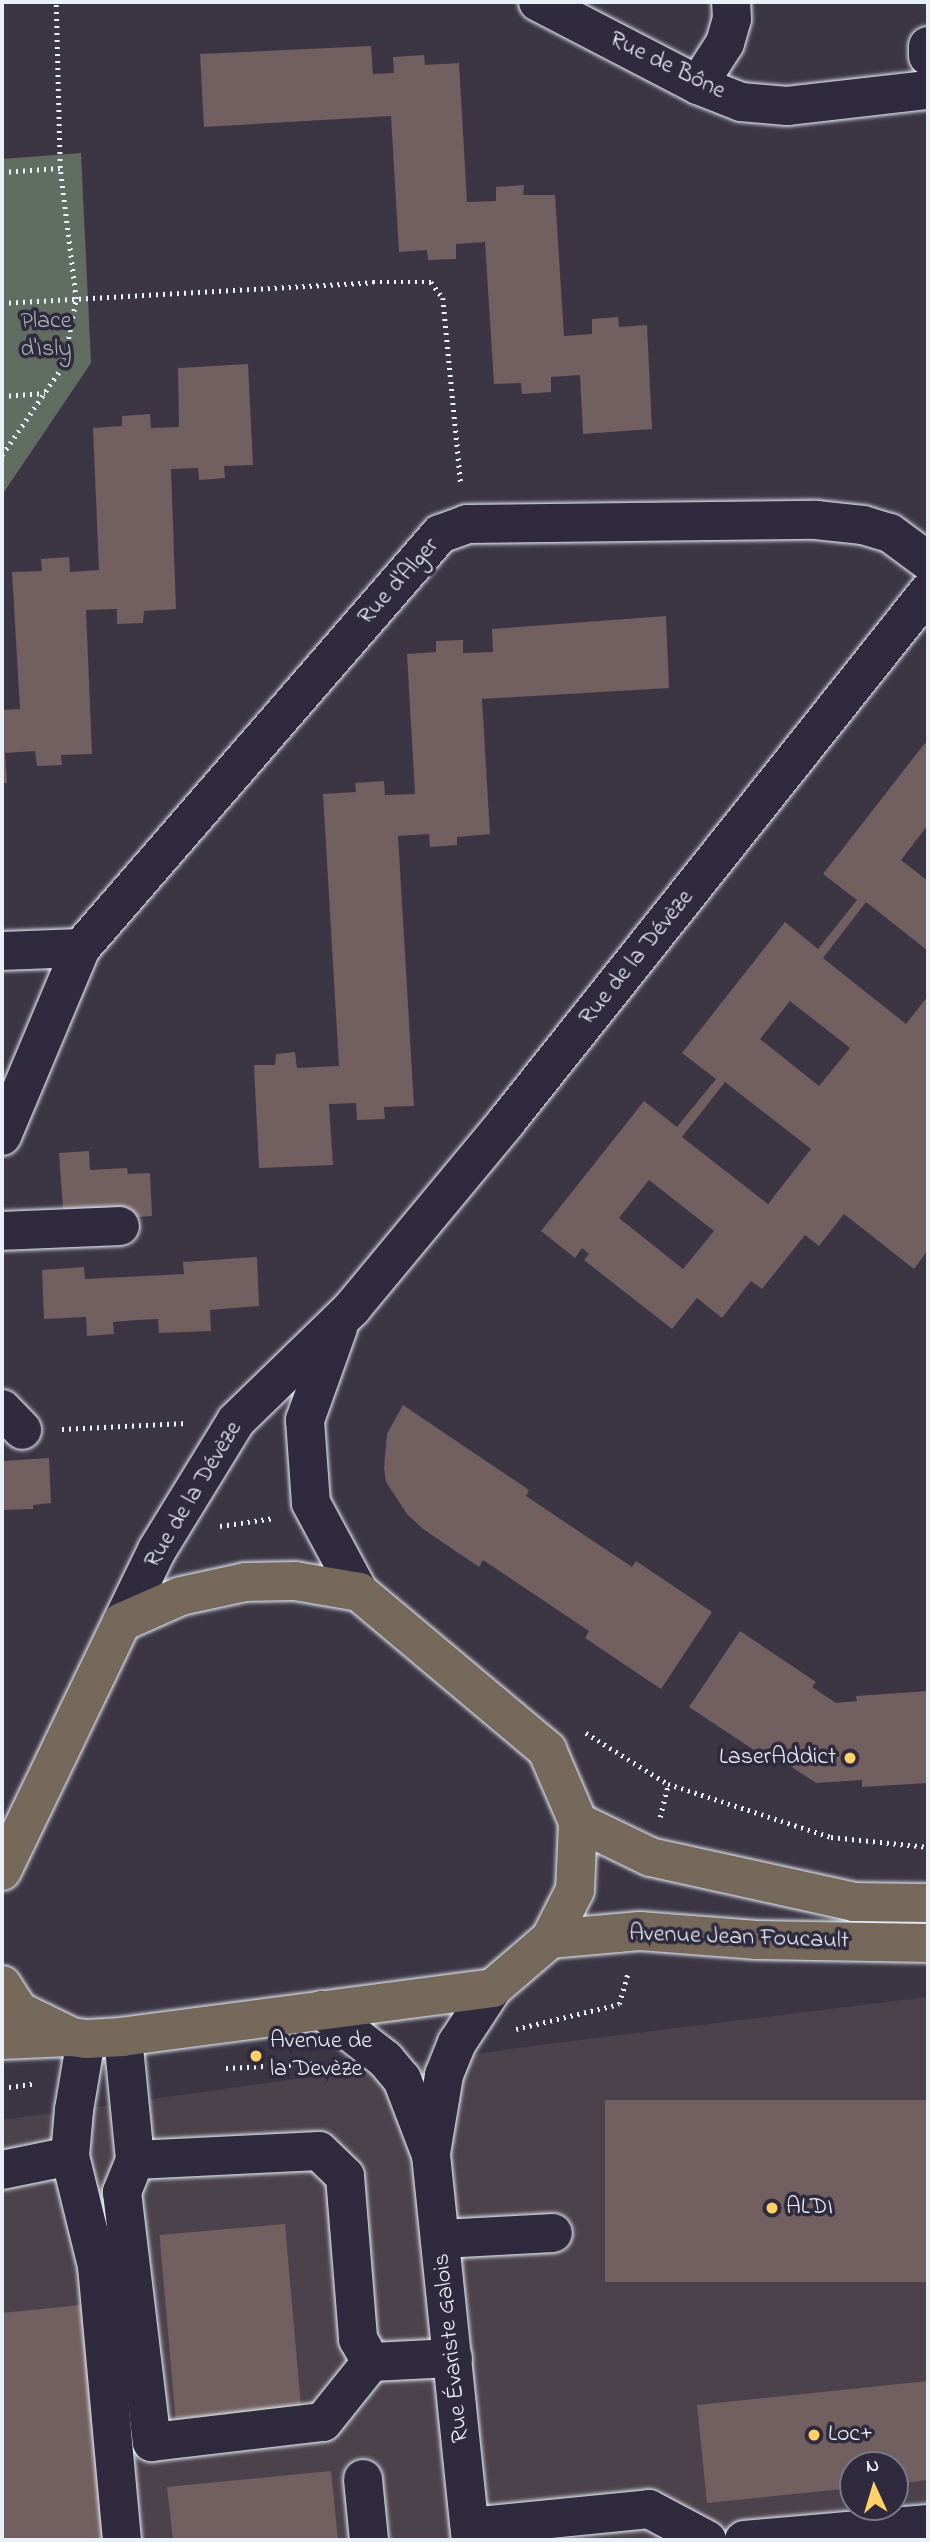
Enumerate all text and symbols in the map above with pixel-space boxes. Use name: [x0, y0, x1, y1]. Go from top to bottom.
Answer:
street label: Rue de Bône: [604, 26, 730, 106]
park label: Place d'Isly: [20, 308, 72, 364]
street label: Rue d'Alger: [352, 532, 446, 632]
street label: Rue de la Dévèze: [574, 884, 700, 1032]
street label: Rue de la Dévèze: [139, 1416, 249, 1574]
place label: LaserAddict: [719, 1744, 836, 1772]
marker: LaserAddict: [842, 1750, 858, 1766]
street label: Avenue Jean Foucault: [629, 1920, 849, 1956]
place label: Avenue de la Devèze: [270, 2028, 372, 2084]
marker: Avenue de la Devèze: [248, 2048, 264, 2064]
place label: ALDI: [786, 2194, 833, 2222]
marker: ALDI: [764, 2200, 780, 2216]
street label: Rue Évariste Galois: [428, 2252, 476, 2444]
place label: Loc+: [828, 2421, 873, 2449]
marker: Loc+: [806, 2427, 822, 2443]
north arrow: [839, 2451, 909, 2521]
text: N: [865, 2453, 880, 2480]

